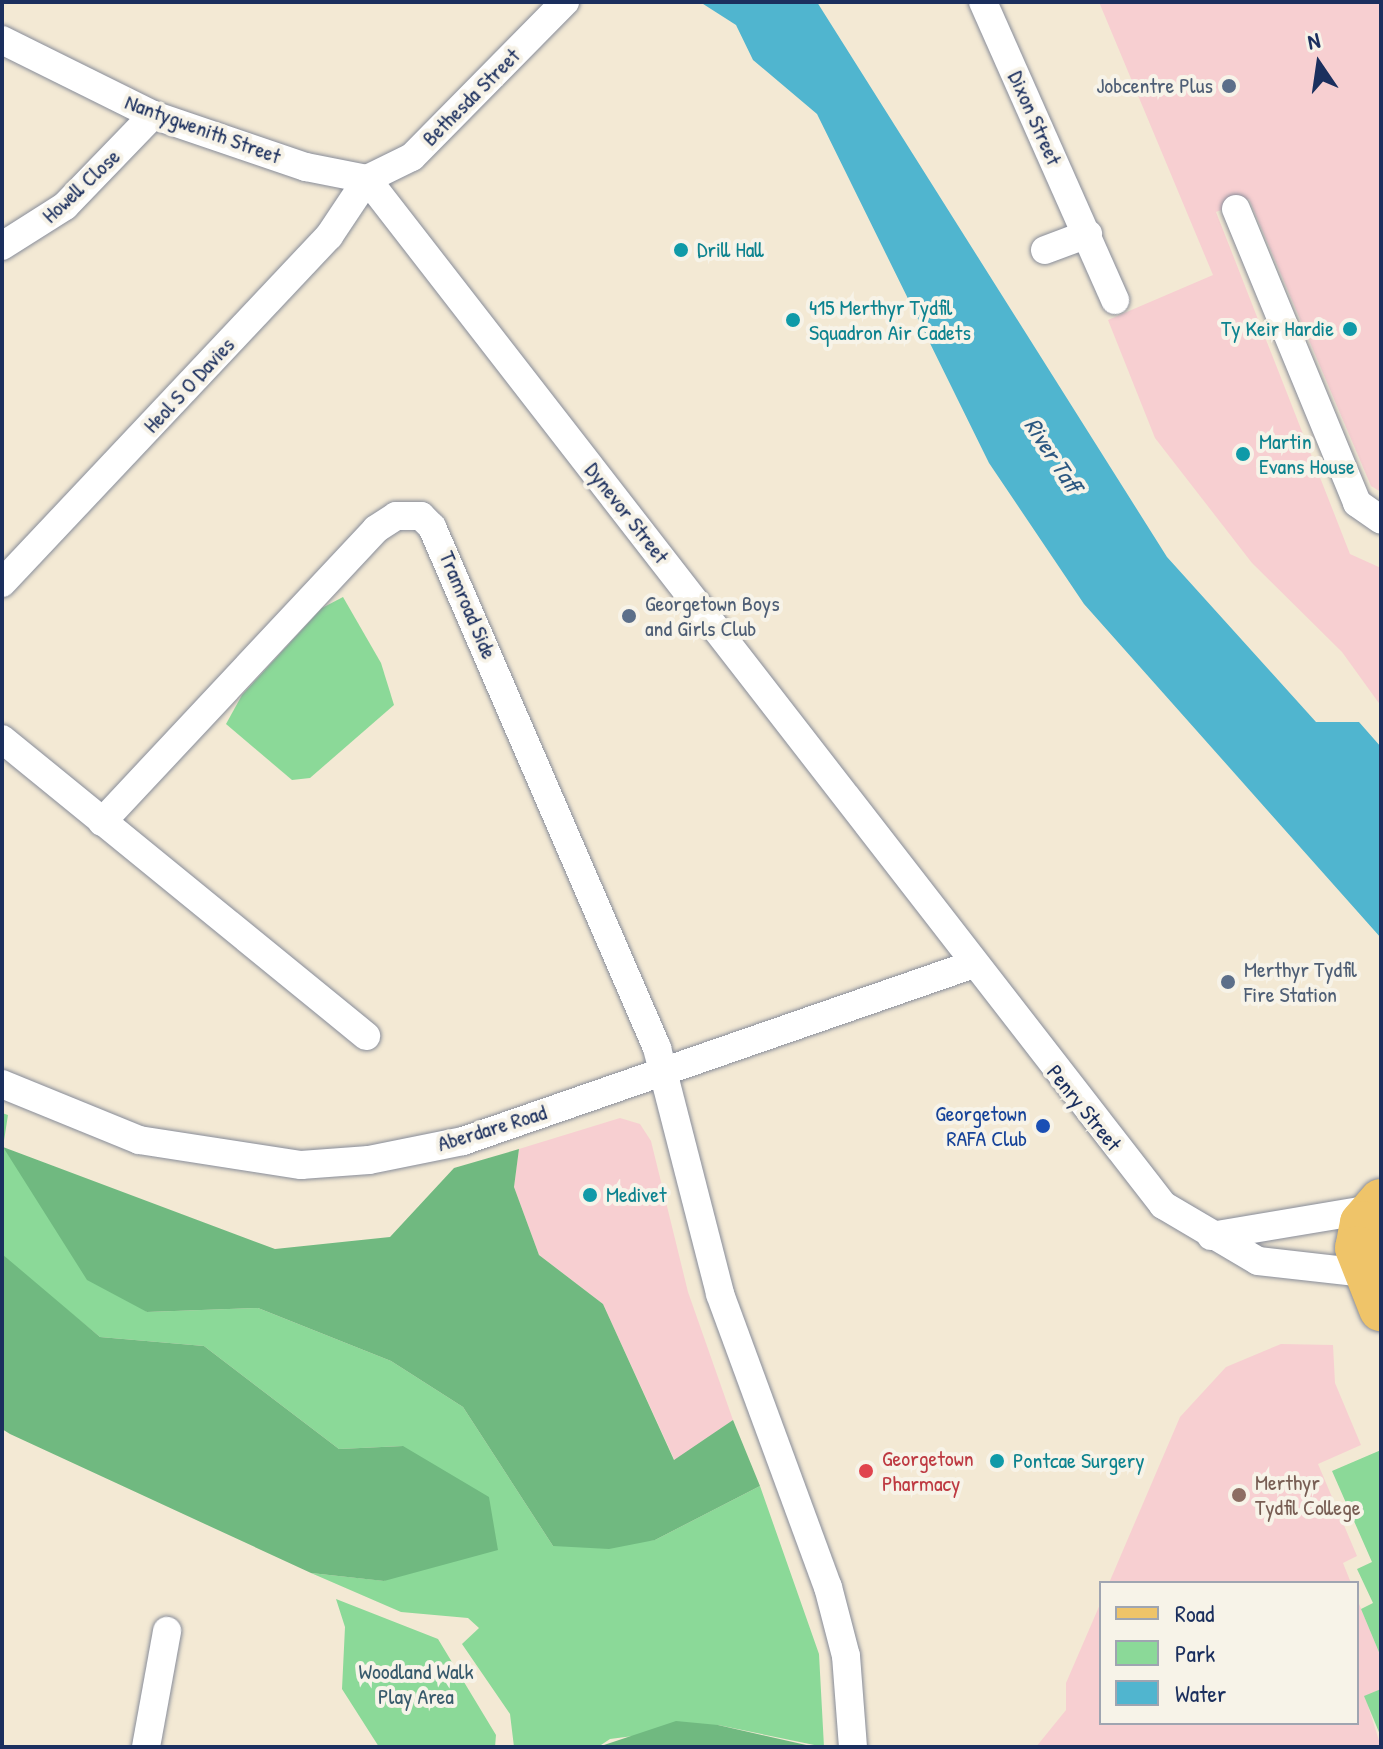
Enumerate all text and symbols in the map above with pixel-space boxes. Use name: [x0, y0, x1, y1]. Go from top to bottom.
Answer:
north arrow: [1279, 24, 1359, 104]
text: N: [1305, 25, 1323, 57]
street label: Bethesda Street: [417, 43, 525, 151]
street label: Dixon Street: [1003, 67, 1067, 169]
place label: Jobcentre Plus: [1096, 73, 1213, 99]
marker: Jobcentre Plus: [1220, 77, 1238, 95]
street label: Nantygwenith Street: [122, 89, 284, 169]
street label: Howell Close: [37, 143, 125, 229]
place label: Drill Hall: [697, 237, 764, 263]
marker: Drill Hall: [672, 241, 690, 259]
place label: 415 Merthyr Tydfil Squadron Air Cadets: [809, 294, 971, 346]
marker: 415 Merthyr Tydfil Squadron Air Cadets: [784, 311, 802, 329]
place label: Ty Keir Hardie: [1221, 316, 1334, 342]
marker: Ty Keir Hardie: [1341, 320, 1359, 338]
street label: Heol S O Davies: [138, 332, 240, 438]
water label: River Taff: [1018, 412, 1088, 498]
place label: Martin Evans House: [1259, 428, 1355, 480]
marker: Martin Evans House: [1234, 445, 1252, 463]
street label: Dynevor Street: [579, 457, 675, 569]
street label: Tramroad Side: [434, 547, 502, 663]
place label: Georgetown Boys and Girls Club: [645, 590, 780, 642]
marker: Georgetown Boys and Girls Club: [620, 607, 638, 625]
place label: Merthyr Tydfil Fire Station: [1244, 956, 1357, 1008]
marker: Merthyr Tydfil Fire Station: [1219, 973, 1237, 991]
street label: Penry Street: [1041, 1060, 1127, 1156]
street label: Aberdare Road: [434, 1099, 550, 1157]
place label: Georgetown RAFA Club: [935, 1100, 1027, 1152]
marker: Georgetown RAFA Club: [1034, 1117, 1052, 1135]
place label: Medivet: [606, 1182, 666, 1208]
marker: Medivet: [581, 1186, 599, 1204]
place label: Georgetown Pharmacy: [882, 1445, 974, 1496]
place label: Pontcae Surgery: [1013, 1448, 1145, 1474]
marker: Pontcae Surgery: [988, 1452, 1006, 1470]
marker: Georgetown Pharmacy: [857, 1462, 875, 1480]
place label: Merthyr Tydfil College: [1255, 1469, 1361, 1520]
marker: Merthyr Tydfil College: [1230, 1486, 1248, 1504]
legend: [1099, 1581, 1359, 1725]
text: Road: [1175, 1597, 1214, 1629]
text: Park: [1175, 1637, 1215, 1669]
park label: Woodland Walk Play Area: [358, 1658, 474, 1710]
text: Water: [1175, 1677, 1226, 1709]

